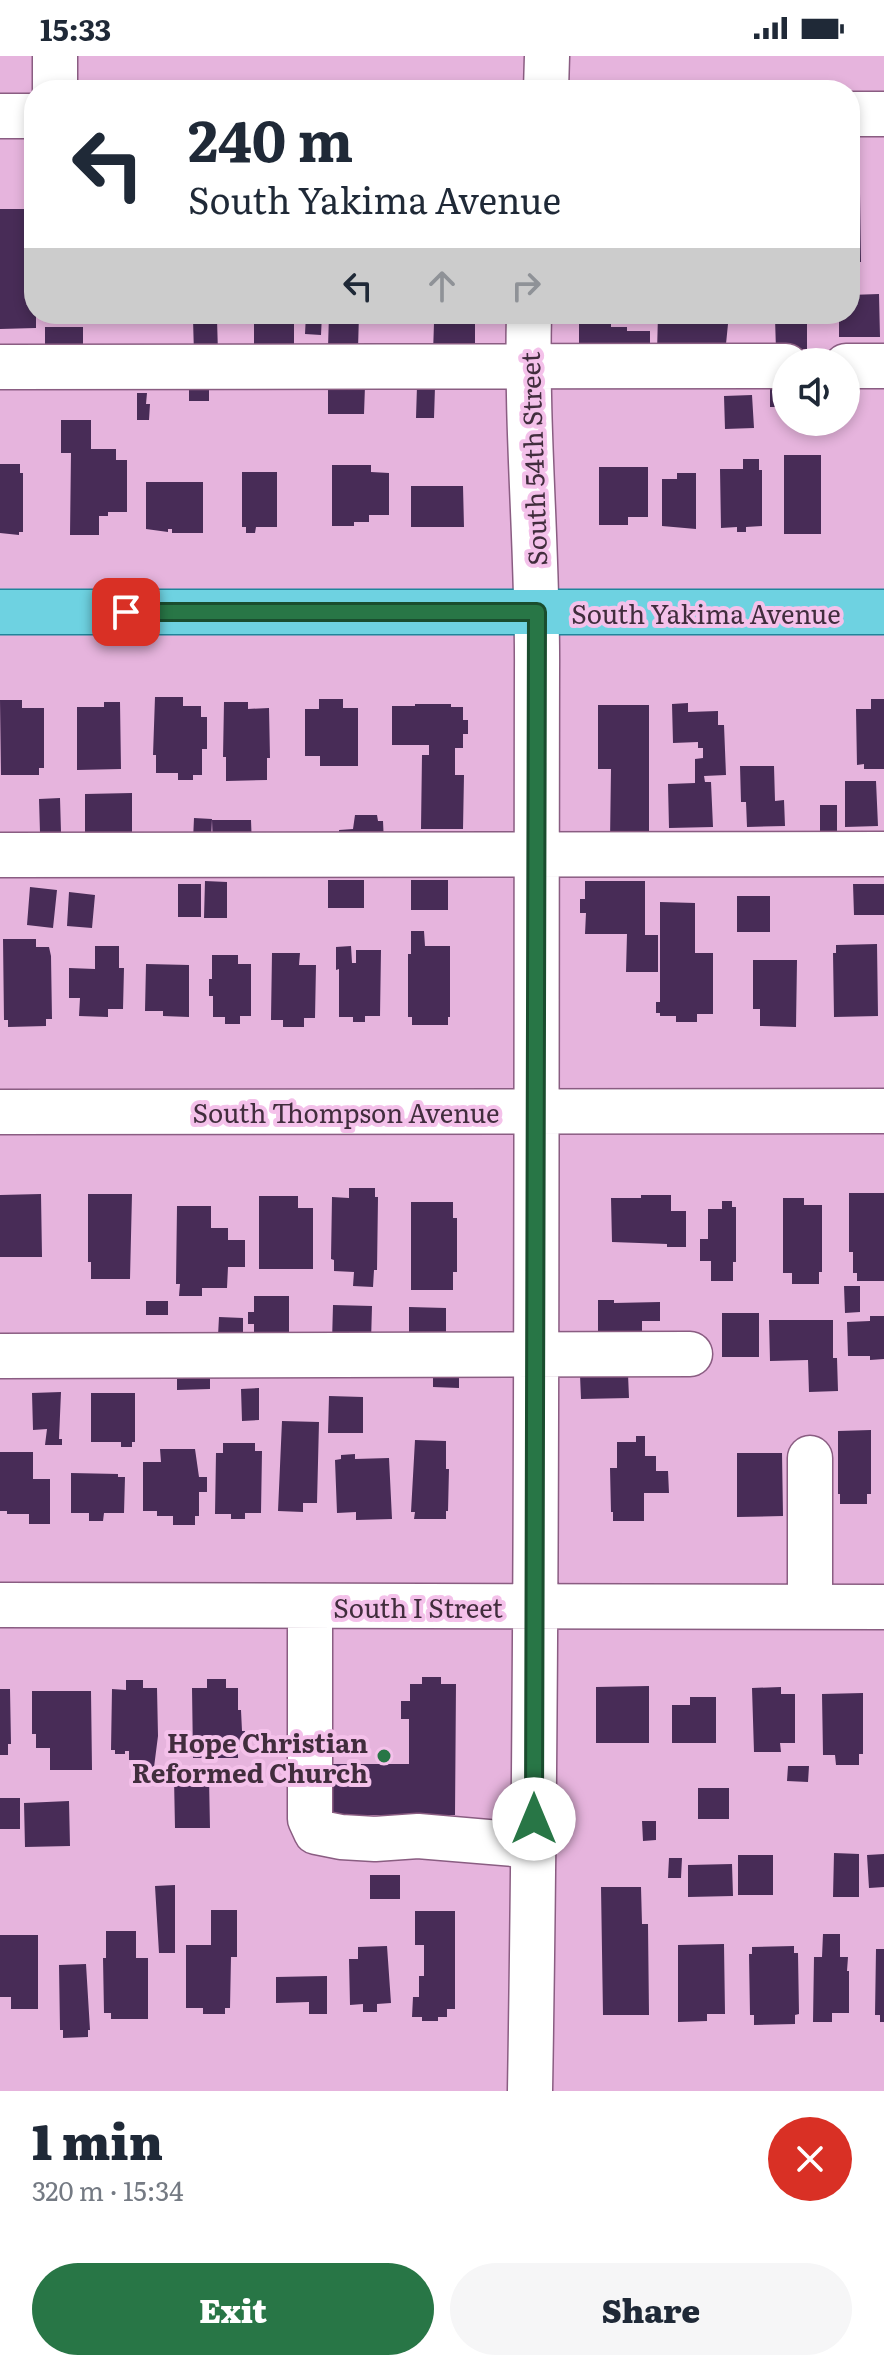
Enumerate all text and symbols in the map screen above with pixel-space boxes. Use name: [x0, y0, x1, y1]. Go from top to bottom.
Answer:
text: 15:33: [40, 6, 111, 50]
text: 240 m: [188, 96, 353, 179]
icon: left: [56, 112, 160, 216]
text: South Yakima Avenue: [188, 172, 561, 225]
icon: left: [336, 264, 380, 308]
icon: ahead: [420, 264, 464, 308]
icon: right: [504, 264, 548, 308]
map controls: [772, 348, 860, 436]
button: sound: [772, 348, 860, 436]
street label: South 54th Street: [509, 351, 555, 567]
pin: [92, 578, 160, 646]
icon: arrive: [104, 590, 148, 634]
street label: South Yakima Avenue: [571, 593, 841, 632]
street label: South Thompson Avenue: [192, 1092, 500, 1131]
street label: South I Street: [333, 1587, 503, 1626]
place label: Hope Christian Reformed Church: [132, 1722, 368, 1791]
marker: Hope Christian Reformed Church: [375, 1747, 393, 1765]
position arrow: [492, 1777, 576, 1861]
text: 1 min: [32, 2104, 163, 2175]
button: close: [768, 2117, 852, 2201]
text: 320 m · 15:34: [32, 2170, 183, 2209]
button: Exit: [32, 2263, 434, 2355]
button: Share: [450, 2263, 852, 2355]

